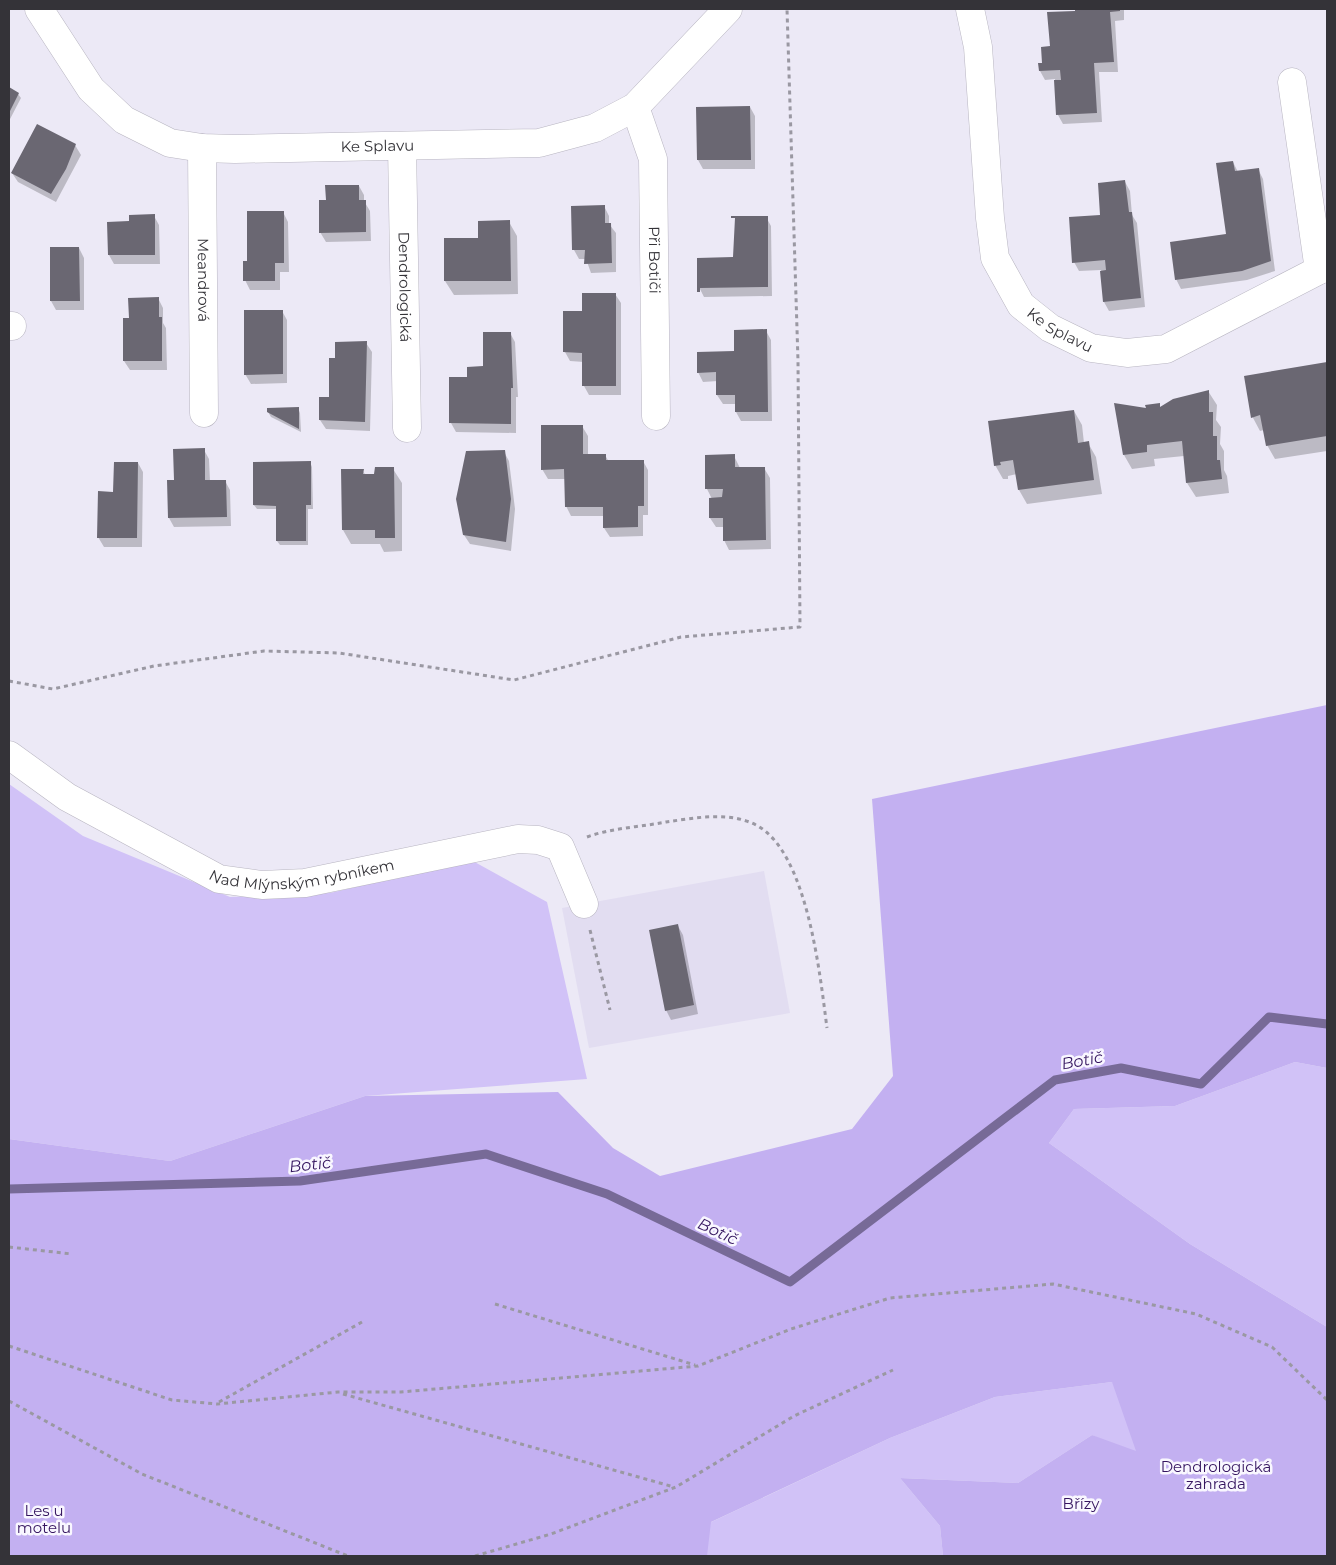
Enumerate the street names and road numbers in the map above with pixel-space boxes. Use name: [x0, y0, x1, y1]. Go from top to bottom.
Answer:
street label: Ke Splavu: [340, 135, 414, 156]
street label: Při Botiči: [645, 226, 665, 294]
street label: Dendrologická: [395, 231, 415, 343]
street label: Meandrová: [194, 238, 213, 322]
street label: Ke Splavu: [1023, 303, 1096, 357]
street label: Nad Mlýnským rybníkem: [206, 855, 396, 894]

